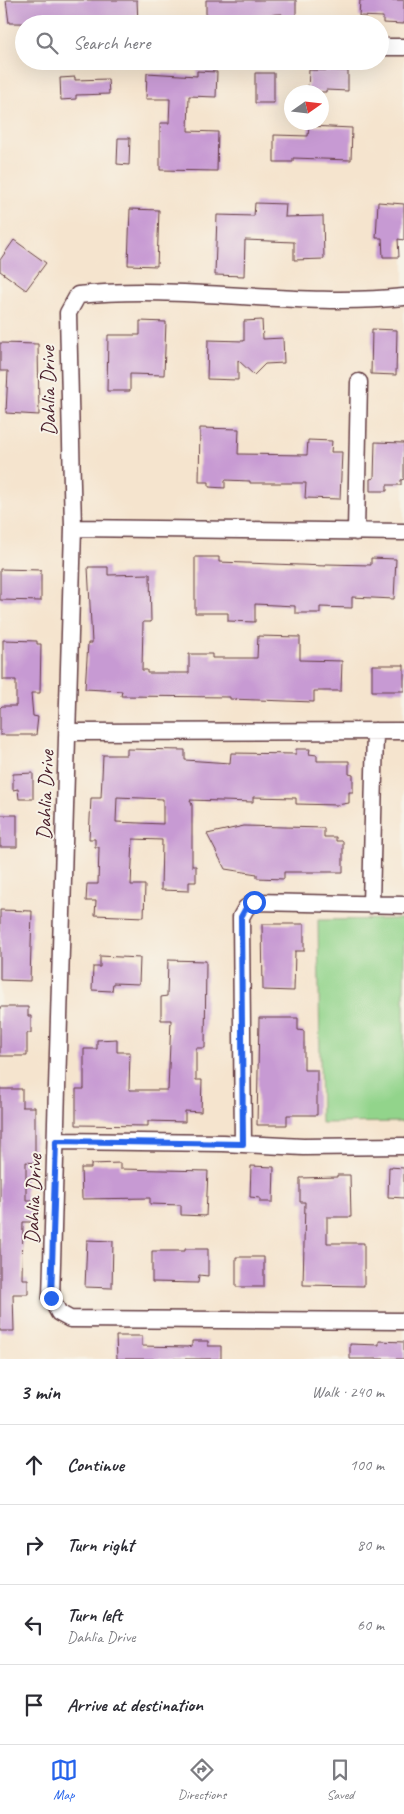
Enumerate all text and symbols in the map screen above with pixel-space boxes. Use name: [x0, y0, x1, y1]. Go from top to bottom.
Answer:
search box: [15, 15, 389, 70]
icon: search: [33, 29, 61, 57]
text: Search here: [73, 31, 150, 55]
north arrow: [284, 85, 329, 130]
street label: Dahlia Drive: [34, 345, 62, 436]
street label: Dahlia Drive: [30, 748, 60, 840]
route start: [243, 891, 266, 914]
street label: Dahlia Drive: [18, 1152, 48, 1244]
route end: [40, 1287, 63, 1310]
text: 3 min: [20, 1379, 60, 1405]
text: Walk · 240 m: [312, 1382, 384, 1402]
icon: ahead: [20, 1451, 48, 1479]
text: Continue: [67, 1453, 124, 1477]
text: 100 m: [350, 1455, 384, 1475]
icon: right: [20, 1531, 48, 1559]
text: Turn right: [67, 1533, 134, 1557]
text: 80 m: [357, 1535, 384, 1555]
text: Turn left: [67, 1603, 122, 1627]
icon: left: [20, 1611, 48, 1639]
text: 60 m: [357, 1615, 384, 1635]
text: Dahlia Drive: [67, 1627, 135, 1647]
icon: arrive: [20, 1691, 48, 1719]
text: Arrive at destination: [67, 1693, 203, 1717]
tab: Map: [50, 1756, 78, 1803]
tab: Directions: [178, 1756, 226, 1803]
tab: Saved: [326, 1756, 354, 1803]

